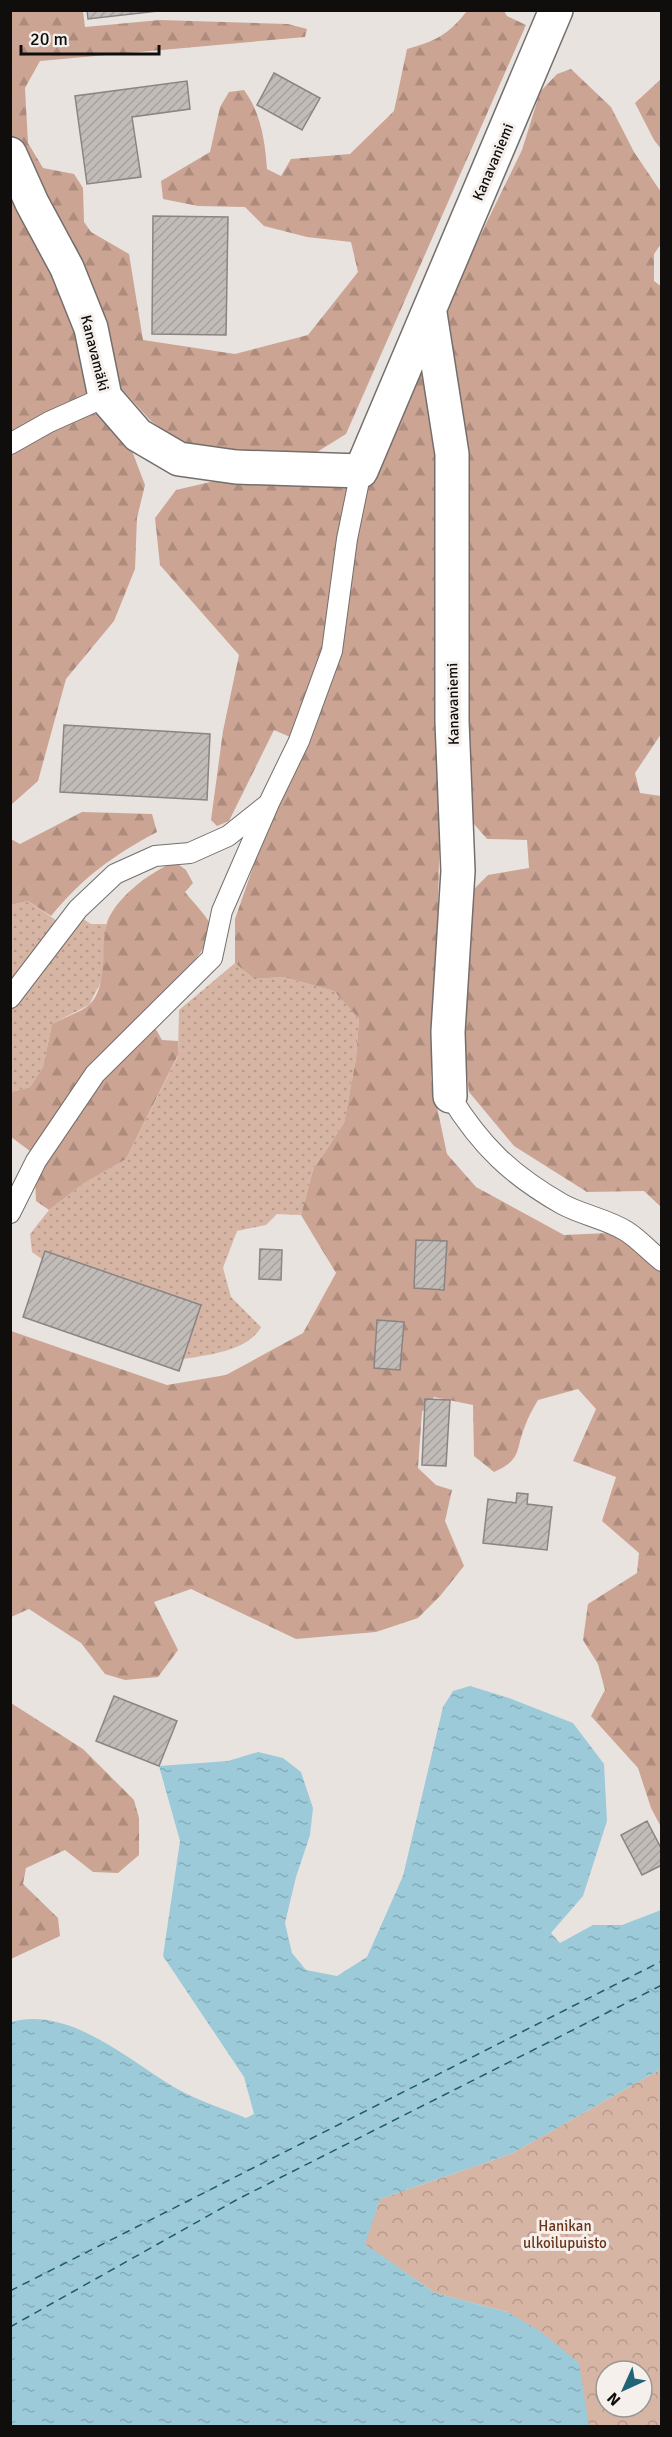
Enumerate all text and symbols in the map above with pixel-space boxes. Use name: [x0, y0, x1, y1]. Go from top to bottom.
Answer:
scale bar: [21, 18, 159, 56]
text: 20 m: [30, 28, 68, 50]
street label: Kanavaniemi: [469, 121, 517, 203]
street label: Kanavamäki: [77, 313, 113, 393]
street label: Kanavaniemi: [443, 663, 463, 745]
park label: Hanikan ulkoilupuisto: [523, 2217, 607, 2252]
north arrow: [594, 2359, 654, 2419]
text: N: [603, 2388, 625, 2410]

